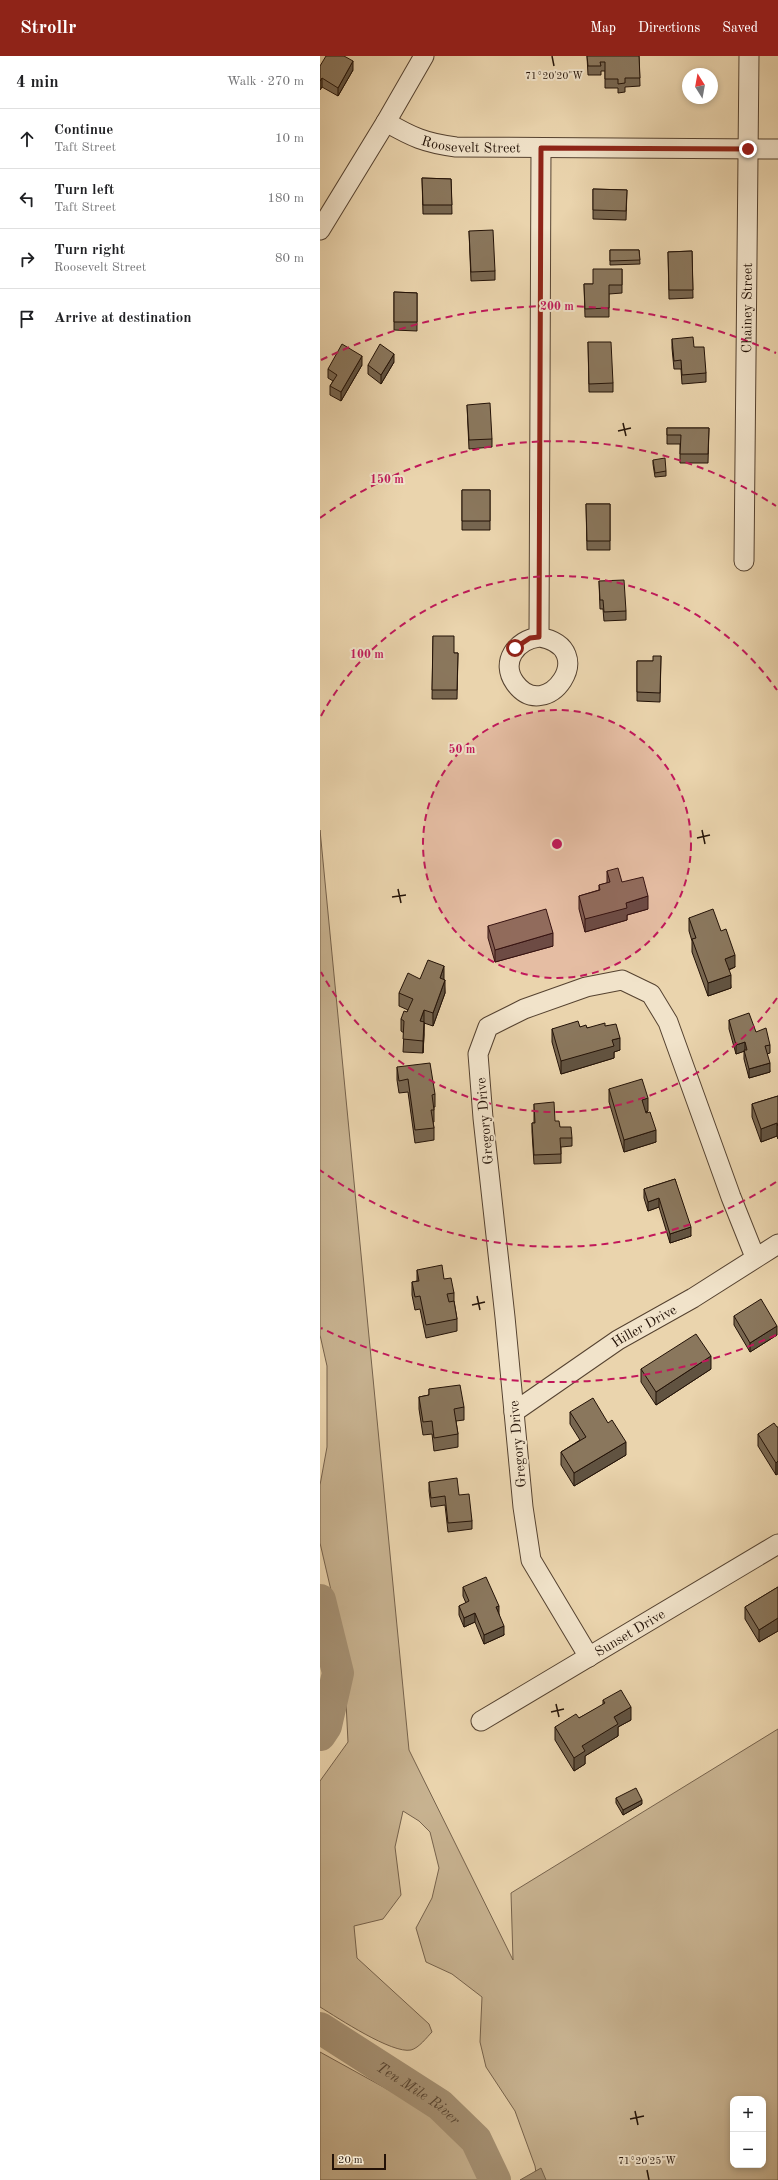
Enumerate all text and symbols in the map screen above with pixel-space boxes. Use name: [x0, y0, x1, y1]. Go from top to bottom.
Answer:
text: Strollr: [20, 19, 76, 38]
text: Map: [590, 21, 616, 35]
text: Directions: [638, 21, 700, 35]
text: Saved: [722, 21, 758, 35]
north arrow: [682, 68, 718, 104]
text: 71°20'20"W: [525, 71, 583, 81]
text: 4 min: [16, 74, 59, 91]
text: Walk · 270 m: [227, 75, 304, 88]
text: Continue: [54, 123, 113, 138]
icon: ahead: [16, 128, 38, 150]
text: 10 m: [275, 132, 304, 145]
street label: Roosevelt Street: [420, 134, 521, 155]
route end: [739, 140, 757, 158]
text: Taft Street: [54, 141, 116, 154]
text: Turn left: [54, 183, 114, 198]
icon: left: [16, 188, 38, 210]
text: 180 m: [267, 192, 304, 205]
text: Taft Street: [54, 201, 116, 214]
text: Turn right: [54, 243, 125, 258]
icon: right: [16, 248, 38, 270]
text: 80 m: [275, 252, 304, 265]
text: Roosevelt Street: [54, 261, 146, 274]
street label: Chainey Street: [740, 263, 755, 353]
text: 200 m: [540, 301, 574, 313]
icon: arrive: [16, 308, 38, 330]
text: Arrive at destination: [54, 311, 192, 326]
text: 150 m: [370, 473, 404, 486]
route start: [506, 639, 524, 657]
text: 100 m: [350, 649, 384, 661]
text: 50 m: [449, 743, 476, 756]
centre of rings: [550, 837, 564, 851]
street label: Gregory Drive: [474, 1077, 496, 1165]
street label: Hiller Drive: [609, 1303, 679, 1350]
street label: Gregory Drive: [507, 1400, 529, 1488]
street label: Sunset Drive: [593, 1607, 668, 1659]
water label: Ten Mile River: [373, 2060, 462, 2129]
map controls: [730, 2096, 766, 2168]
button: +: [730, 2096, 766, 2132]
button: −: [730, 2132, 766, 2168]
scale bar: [332, 2152, 386, 2171]
text: 20 m: [338, 2155, 363, 2166]
text: 71°20'25"W: [618, 2156, 676, 2166]

